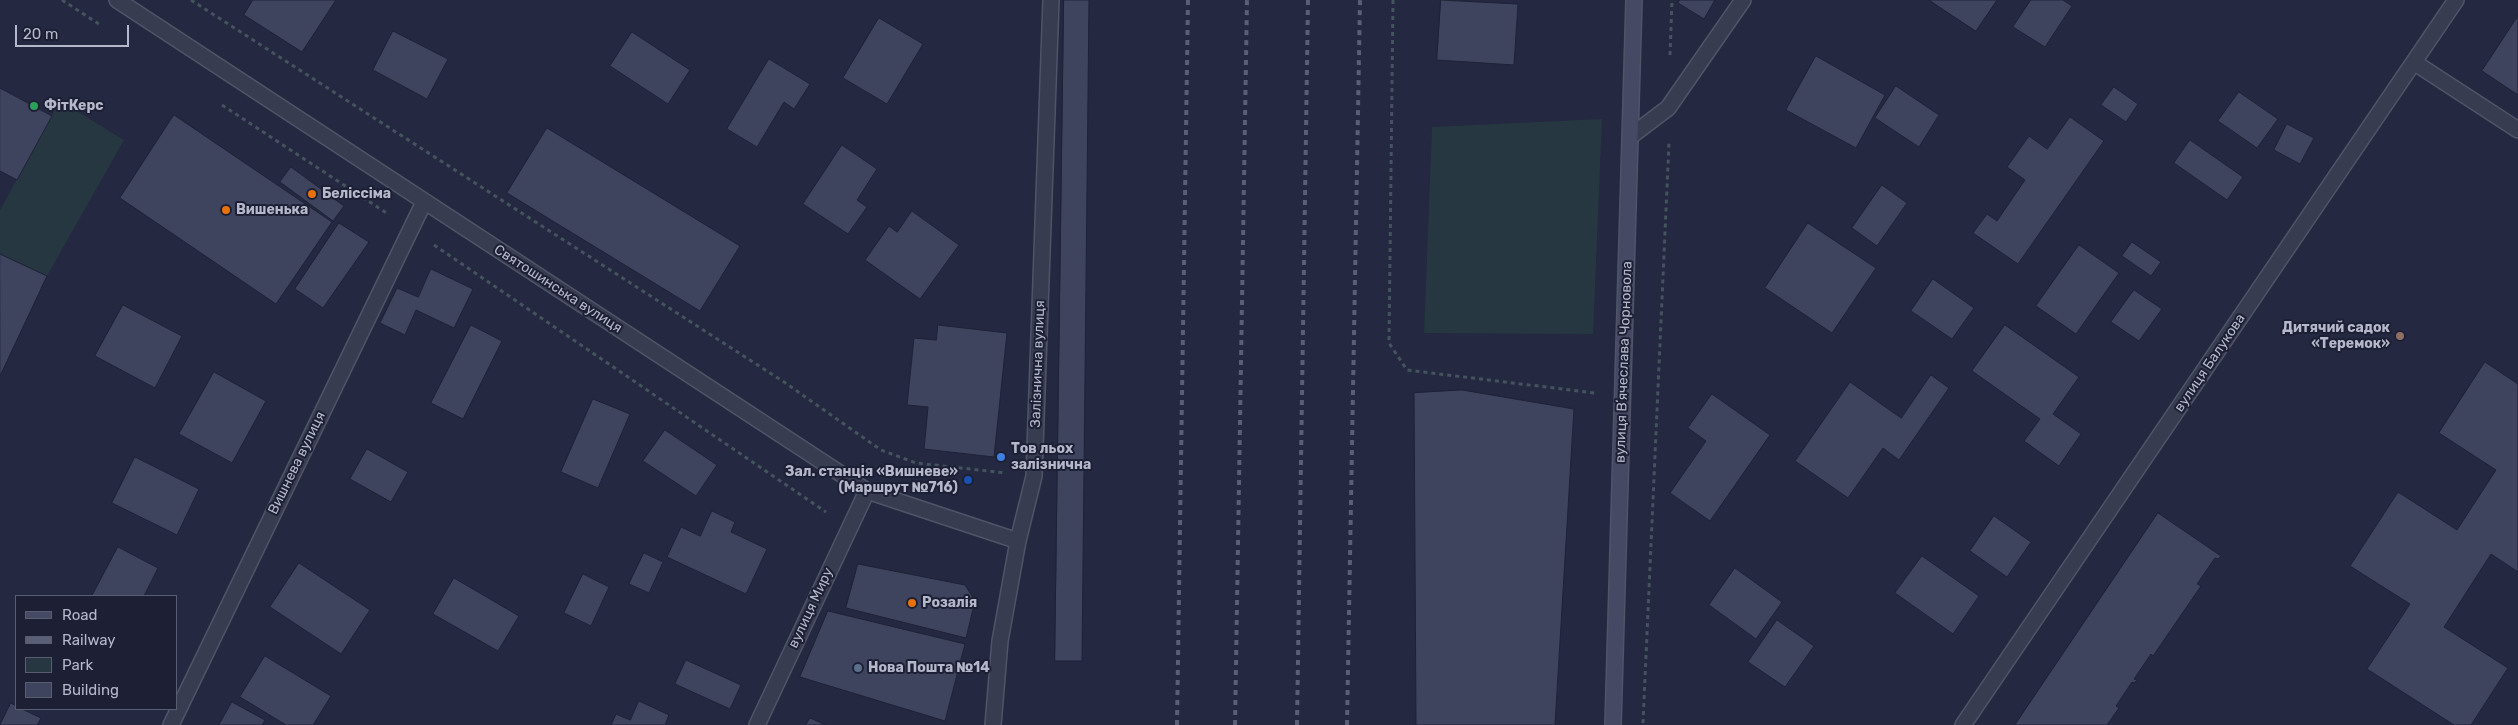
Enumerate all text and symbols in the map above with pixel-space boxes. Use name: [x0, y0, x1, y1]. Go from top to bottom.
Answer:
scale bar: [18, 15, 131, 47]
text: 20 m: [23, 25, 58, 43]
place label: ФітКерс: [44, 98, 103, 114]
marker: ФітКерс: [28, 100, 40, 112]
place label: Беліссіма: [322, 186, 391, 202]
marker: Беліссіма: [306, 188, 318, 200]
place label: Вишенька: [236, 202, 308, 218]
marker: Вишенька: [220, 204, 232, 216]
street label: Святошинська вулиця: [491, 241, 625, 337]
street label: вулиця Вʼячеслава Чорновола: [1612, 261, 1636, 463]
street label: Залізнична вулиця: [1027, 300, 1049, 428]
street label: вулиця Балукова: [2171, 311, 2249, 415]
place label: Дитячий садок «Теремок»: [2282, 320, 2390, 352]
marker: Дитячий садок «Теремок»: [2394, 330, 2406, 342]
street label: Вишнева вулиця: [265, 409, 329, 517]
place label: Тов льох залізнична: [1011, 441, 1091, 474]
marker: Тов льох залізнична: [995, 451, 1007, 463]
place label: Зал. станція «Вишневе» (Маршрут №716): [785, 464, 958, 497]
marker: Зал. станція «Вишневе» (Маршрут №716): [962, 474, 974, 486]
street label: вулиця Миру: [785, 565, 837, 651]
legend: [15, 595, 178, 710]
place label: Розалія: [922, 595, 977, 611]
marker: Розалія: [906, 597, 918, 609]
text: Road: [62, 606, 98, 624]
text: Railway: [62, 631, 116, 649]
text: Park: [62, 656, 93, 674]
place label: Нова Пошта №14: [868, 660, 990, 676]
marker: Нова Пошта №14: [852, 662, 864, 674]
text: Building: [62, 681, 119, 699]

